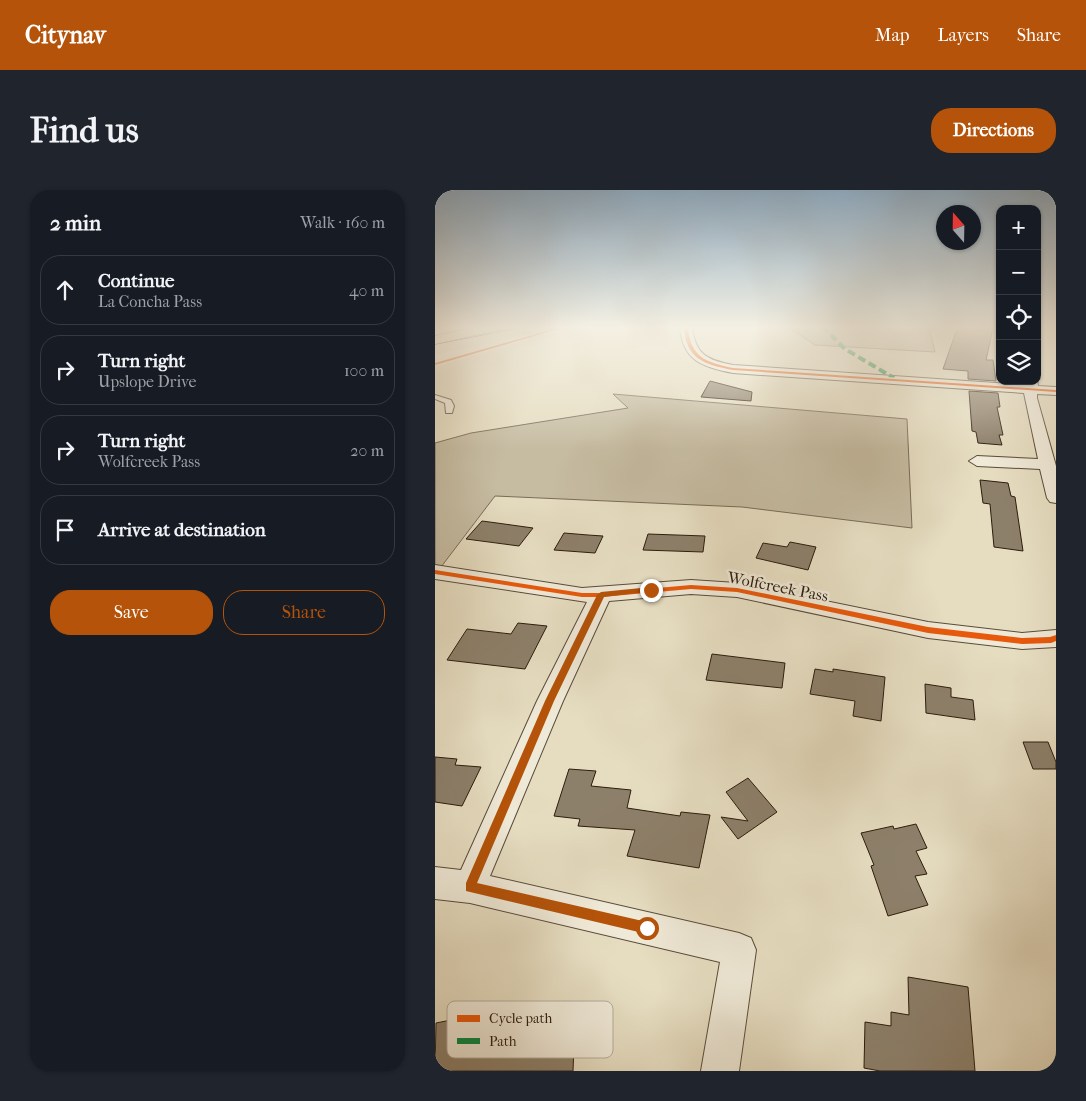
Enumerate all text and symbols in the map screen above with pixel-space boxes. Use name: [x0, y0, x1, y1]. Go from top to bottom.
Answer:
text: Citynav: [25, 21, 106, 49]
text: Map: [875, 25, 909, 46]
text: Layers: [937, 25, 989, 46]
text: Share: [1017, 25, 1061, 46]
button: Directions: [931, 108, 1056, 153]
text: Find us: [30, 110, 139, 151]
north arrow: [936, 205, 981, 250]
map controls: [996, 205, 1041, 385]
button: +: [996, 205, 1041, 250]
text: 2 min: [50, 211, 101, 235]
text: Walk · 160 m: [300, 213, 385, 232]
button: −: [996, 250, 1041, 295]
text: Continue: [98, 270, 174, 292]
icon: ahead: [51, 276, 79, 304]
text: 40 m: [349, 281, 384, 300]
text: La Concha Pass: [98, 292, 202, 311]
button: locate: [996, 295, 1041, 340]
button: layers: [996, 340, 1041, 385]
text: Turn right: [98, 350, 185, 372]
icon: right: [51, 356, 79, 384]
text: 100 m: [344, 361, 384, 380]
text: Upslope Drive: [98, 372, 197, 391]
text: Turn right: [98, 430, 185, 452]
icon: right: [51, 436, 79, 464]
text: 20 m: [350, 441, 384, 460]
text: Wolfcreek Pass: [98, 452, 200, 471]
icon: arrive: [51, 516, 79, 544]
text: Arrive at destination: [98, 519, 266, 541]
street label: Wolfcreek Pass: [725, 567, 830, 606]
route end: [640, 579, 663, 602]
button: Save: [50, 590, 213, 635]
button: Share: [223, 590, 385, 635]
route start: [636, 917, 659, 940]
legend: [447, 1001, 613, 1058]
text: Cycle path: [489, 1010, 553, 1027]
text: Path: [489, 1033, 517, 1050]

